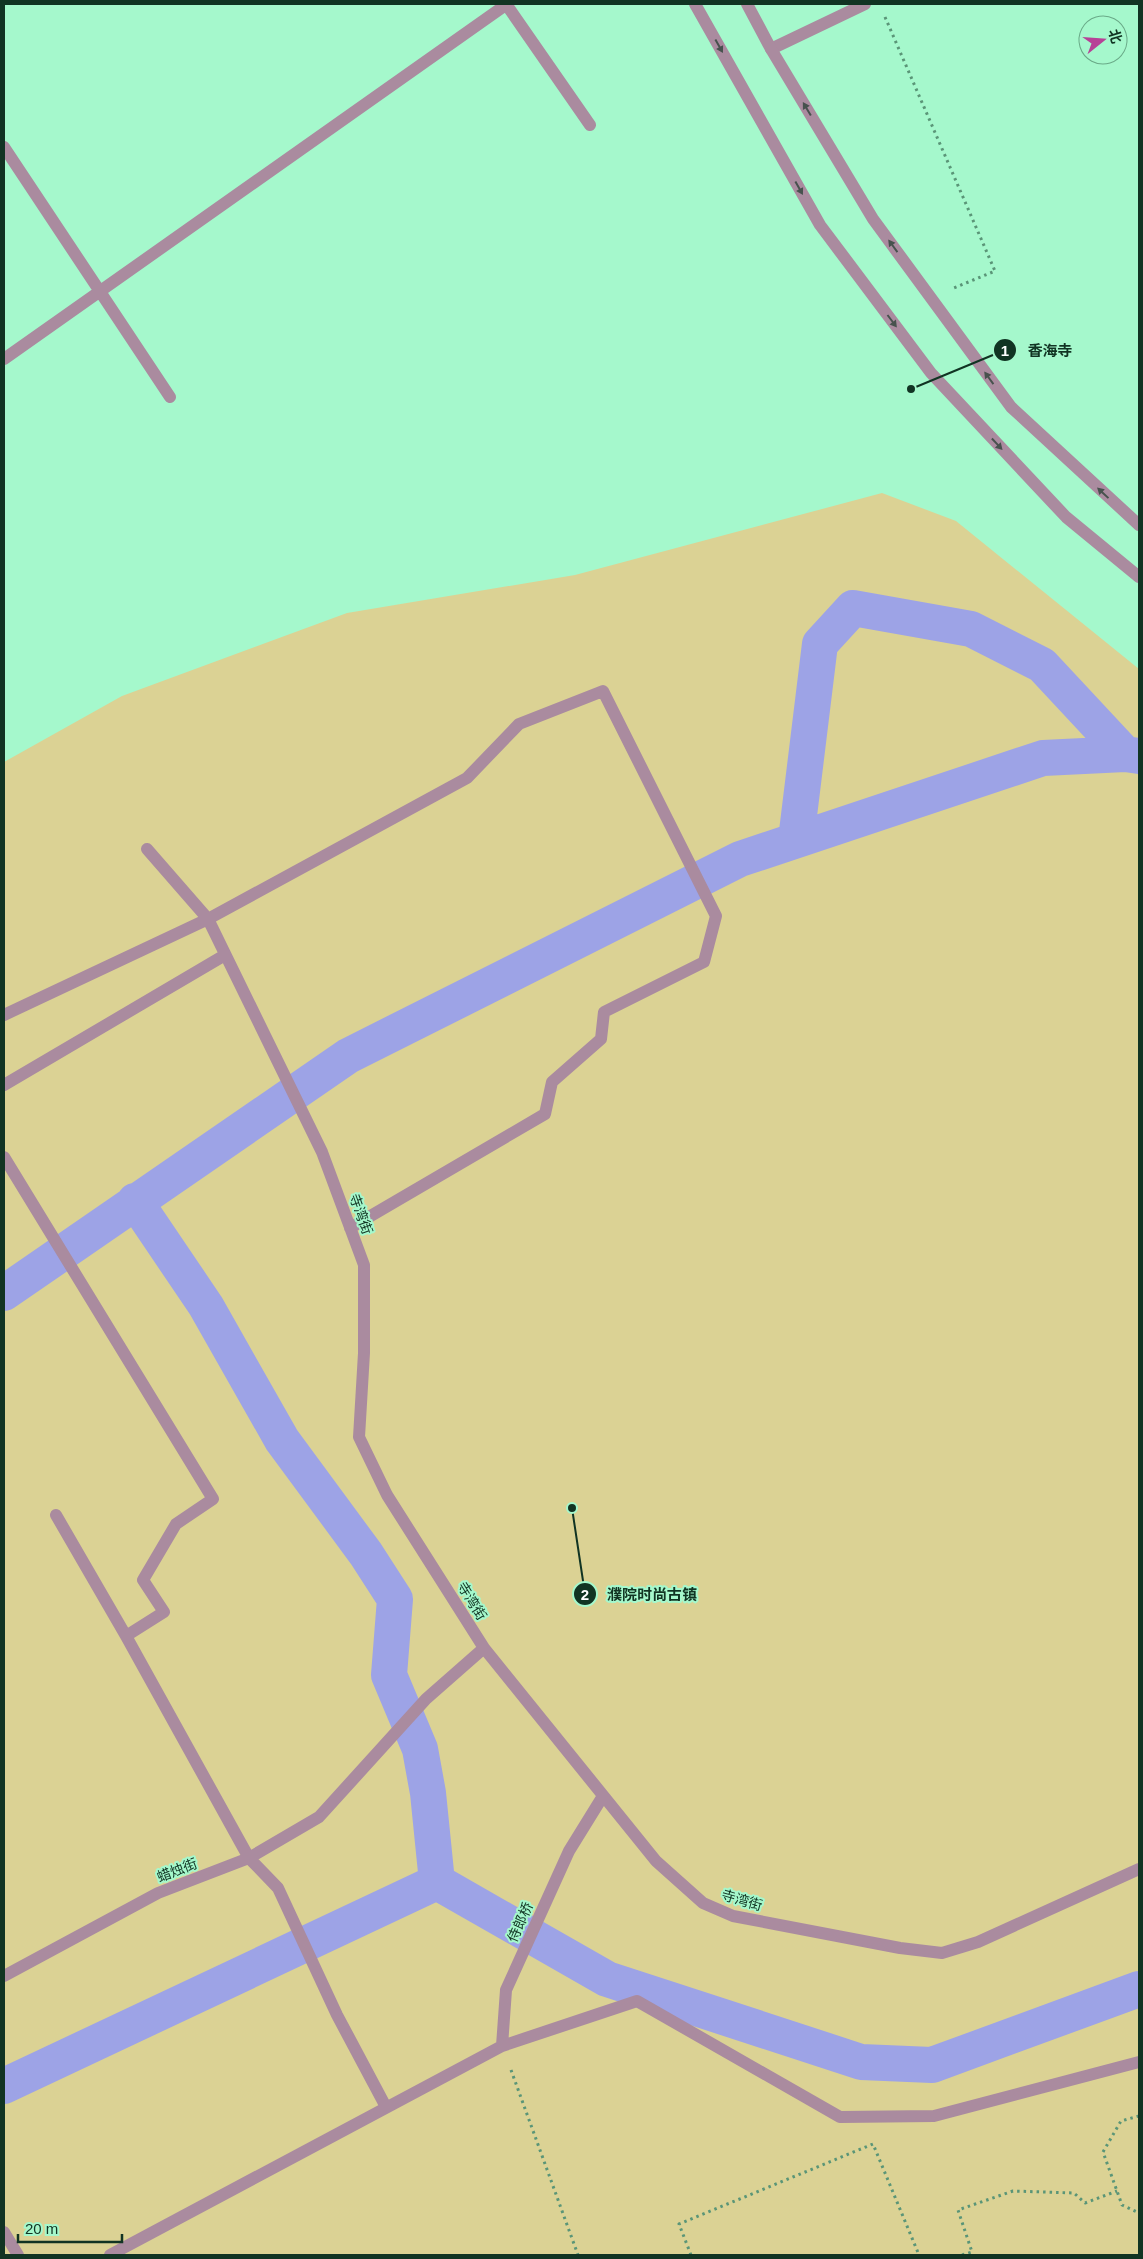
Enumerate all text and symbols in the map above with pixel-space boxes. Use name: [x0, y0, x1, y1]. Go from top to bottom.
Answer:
north arrow: [1078, 15, 1128, 65]
text: 北: [1106, 27, 1125, 45]
one-way arrow: [715, 39, 723, 54]
one-way arrow: [803, 102, 812, 115]
one-way arrow: [795, 180, 803, 195]
one-way arrow: [888, 240, 898, 253]
one-way arrow: [886, 314, 897, 327]
callout: 香海寺: [993, 335, 1083, 365]
text: 1: [1001, 342, 1009, 359]
text: 香海寺: [1027, 342, 1073, 359]
one-way arrow: [984, 371, 994, 385]
one-way arrow: [991, 438, 1003, 450]
one-way arrow: [1097, 487, 1109, 499]
street label: 寺湾街: [346, 1192, 376, 1236]
street label: 寺湾街: [454, 1579, 490, 1623]
callout: 濮院时尚古镇: [572, 1579, 707, 1609]
text: 2: [581, 1586, 589, 1603]
text: 濮院时尚古镇: [607, 1586, 697, 1603]
street label: 蜡烛街: [155, 1855, 199, 1885]
street label: 寺湾街: [720, 1887, 764, 1913]
street label: 侍郎桥: [504, 1900, 536, 1944]
scale bar: [18, 2212, 121, 2244]
text: 20 m: [25, 2220, 58, 2237]

